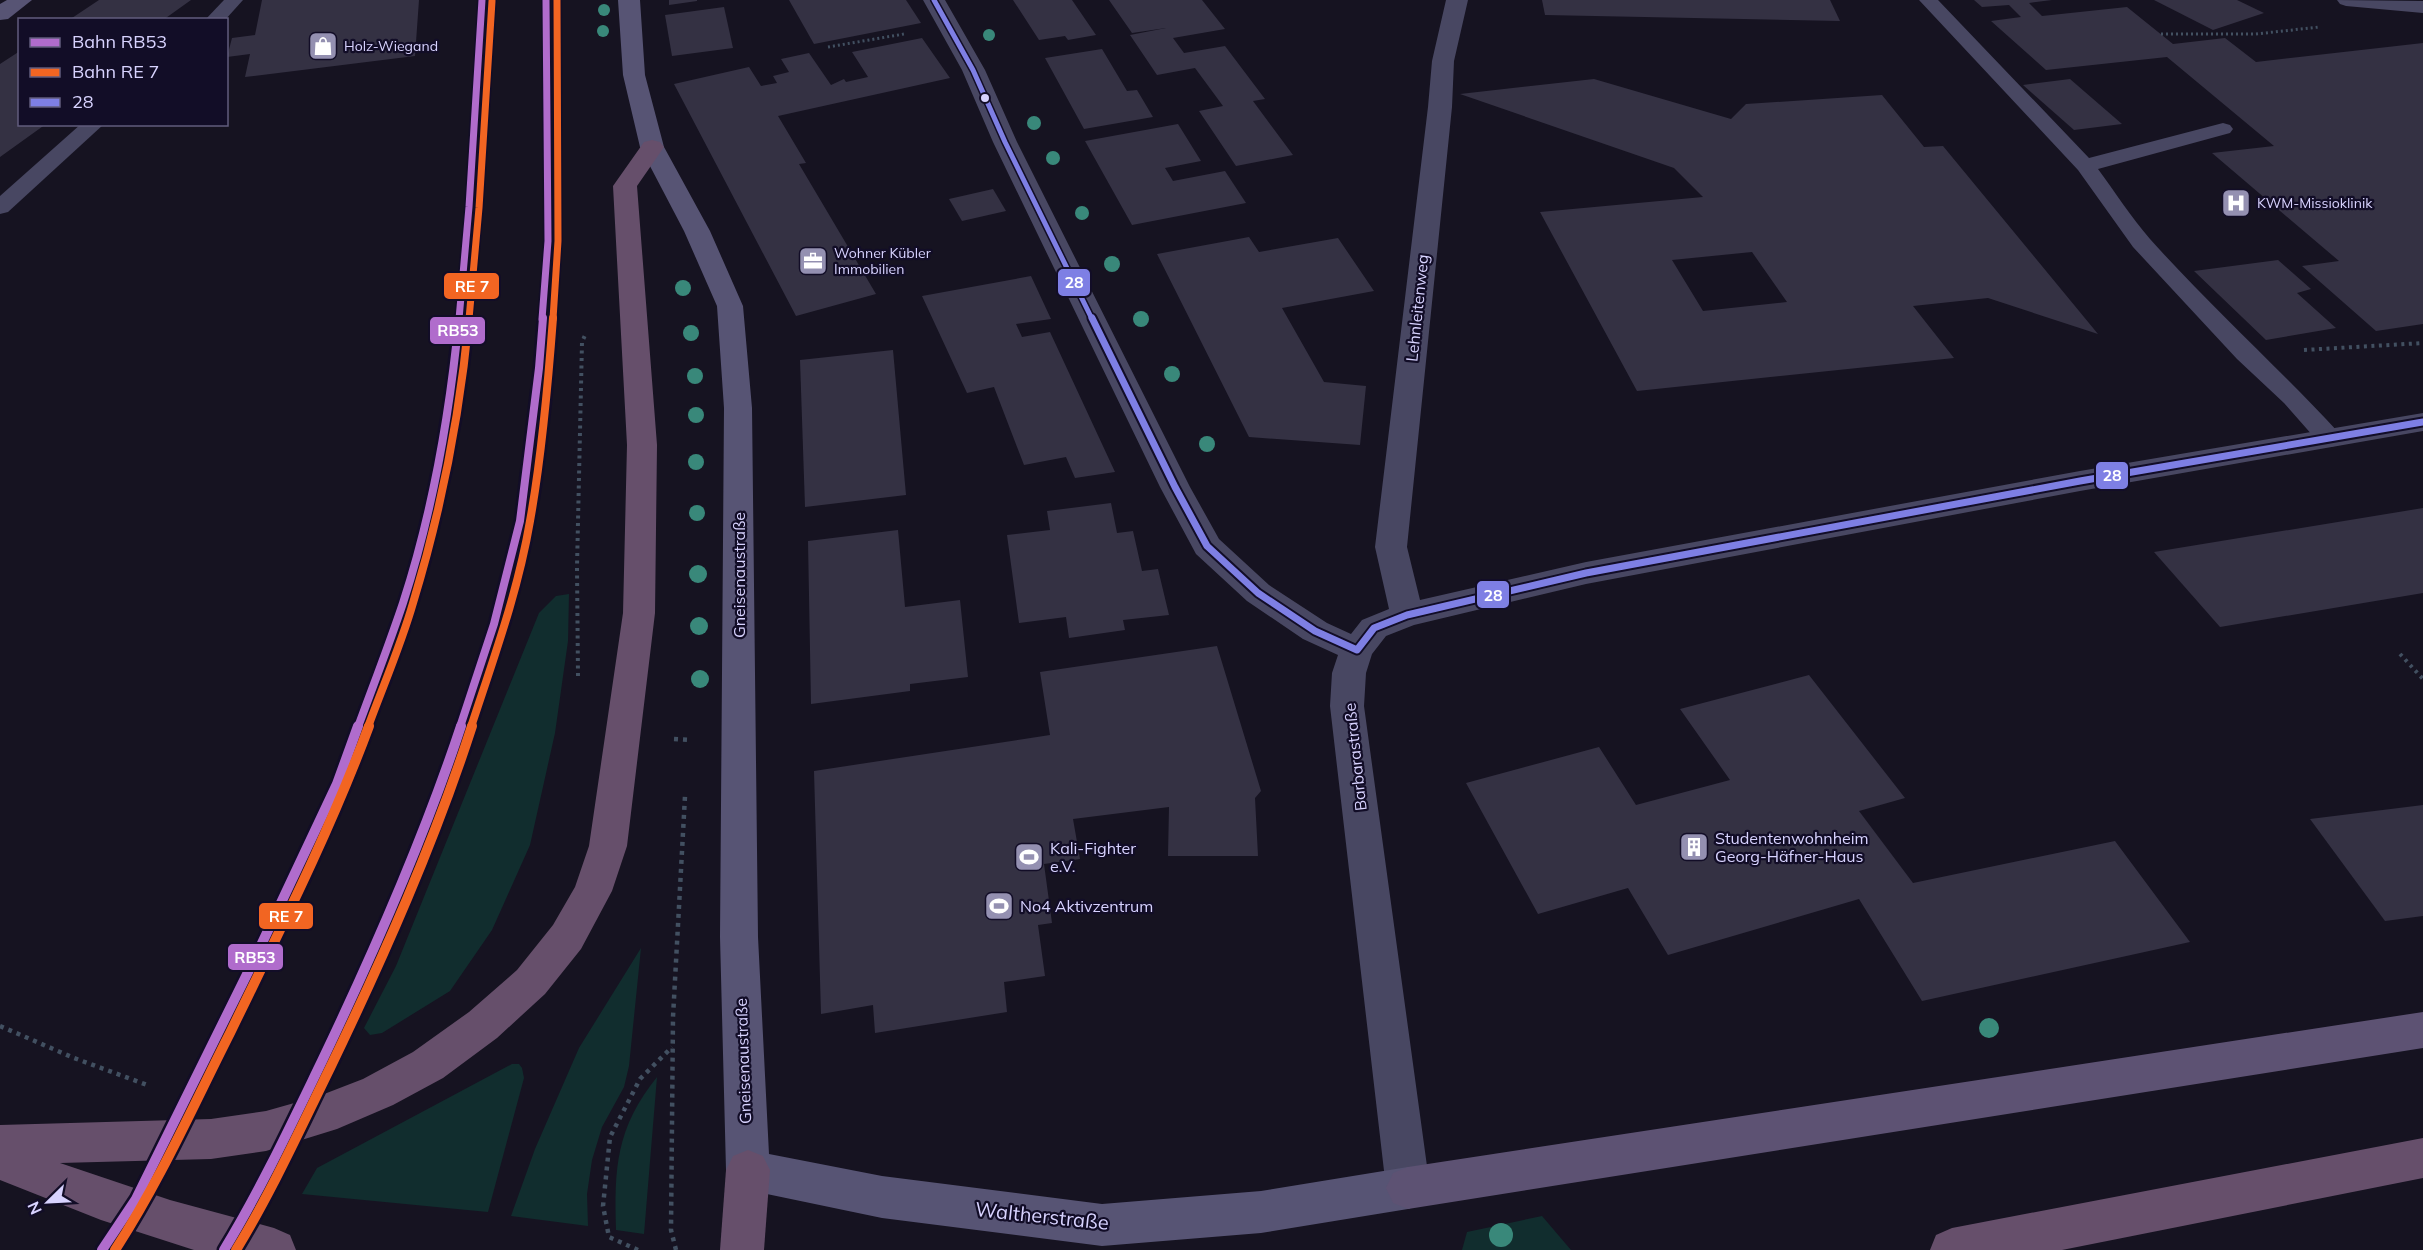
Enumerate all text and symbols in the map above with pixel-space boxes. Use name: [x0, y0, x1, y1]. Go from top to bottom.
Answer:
legend: [18, 18, 228, 126]
text: Bahn RB53: [72, 30, 167, 53]
shop icon: Holz-Wiegand: [307, 30, 339, 62]
place label: Holz-Wiegand: [344, 37, 438, 55]
text: Bahn RE 7: [72, 60, 159, 83]
text: 28: [72, 90, 94, 113]
unlabelled marker: [979, 92, 991, 104]
hospital icon: KWM-Missioklinik: [2220, 187, 2252, 219]
place label: KWM-Missioklinik: [2257, 194, 2373, 212]
place label: Wohner Kübler Immobilien: [834, 244, 932, 278]
office icon: Wohner Kübler Immobilien: [797, 245, 829, 277]
street label: Lehnleitenweg: [1401, 253, 1433, 363]
line badge: 28: [1057, 268, 1091, 297]
line badge: RE 7: [443, 272, 500, 300]
text: 28: [1064, 272, 1084, 292]
text: RE 7: [455, 276, 489, 296]
line badge: RB53: [429, 316, 486, 345]
text: RB53: [437, 320, 479, 340]
line badge: 28: [2095, 461, 2129, 490]
text: 28: [2102, 465, 2122, 485]
street label: Gneisenaustraße: [729, 512, 749, 638]
line badge: 28: [1476, 580, 1510, 609]
text: 28: [1483, 585, 1503, 605]
street label: Barbarastraße: [1339, 702, 1371, 812]
place label: Studentenwohnheim Georg-Häfner-Haus: [1715, 828, 1869, 866]
building icon: Studentenwohnheim Georg-Häfner-Haus: [1678, 831, 1710, 863]
place label: Kali-Fighter e.V.: [1050, 838, 1136, 876]
sports icon: Kali-Fighter e.V.: [1013, 841, 1045, 873]
sports icon: No4 Aktivzentrum: [983, 890, 1015, 922]
place label: No4 Aktivzentrum: [1020, 896, 1153, 916]
line badge: RE 7: [258, 902, 314, 930]
text: RE 7: [269, 906, 303, 926]
line badge: RB53: [227, 943, 284, 971]
text: RB53: [234, 947, 276, 967]
street label: Gneisenaustraße: [731, 998, 755, 1124]
north arrow: [18, 1172, 78, 1232]
street label: Waltherstraße: [974, 1196, 1110, 1235]
text: N: [23, 1199, 46, 1218]

